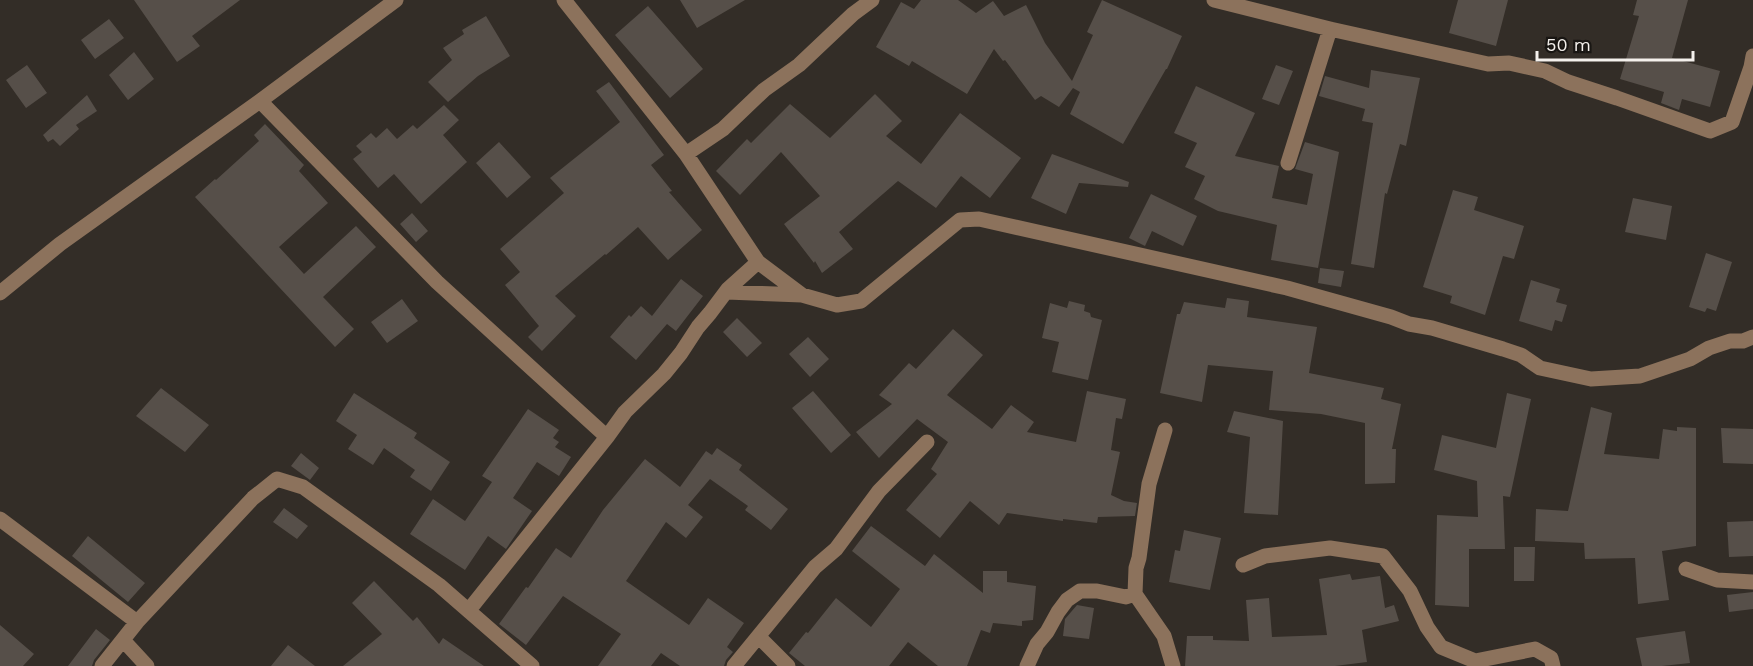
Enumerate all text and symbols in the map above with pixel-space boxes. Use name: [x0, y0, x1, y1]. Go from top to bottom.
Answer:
scale bar: [1537, 24, 1693, 62]
text: 50 m: [1546, 34, 1591, 55]

